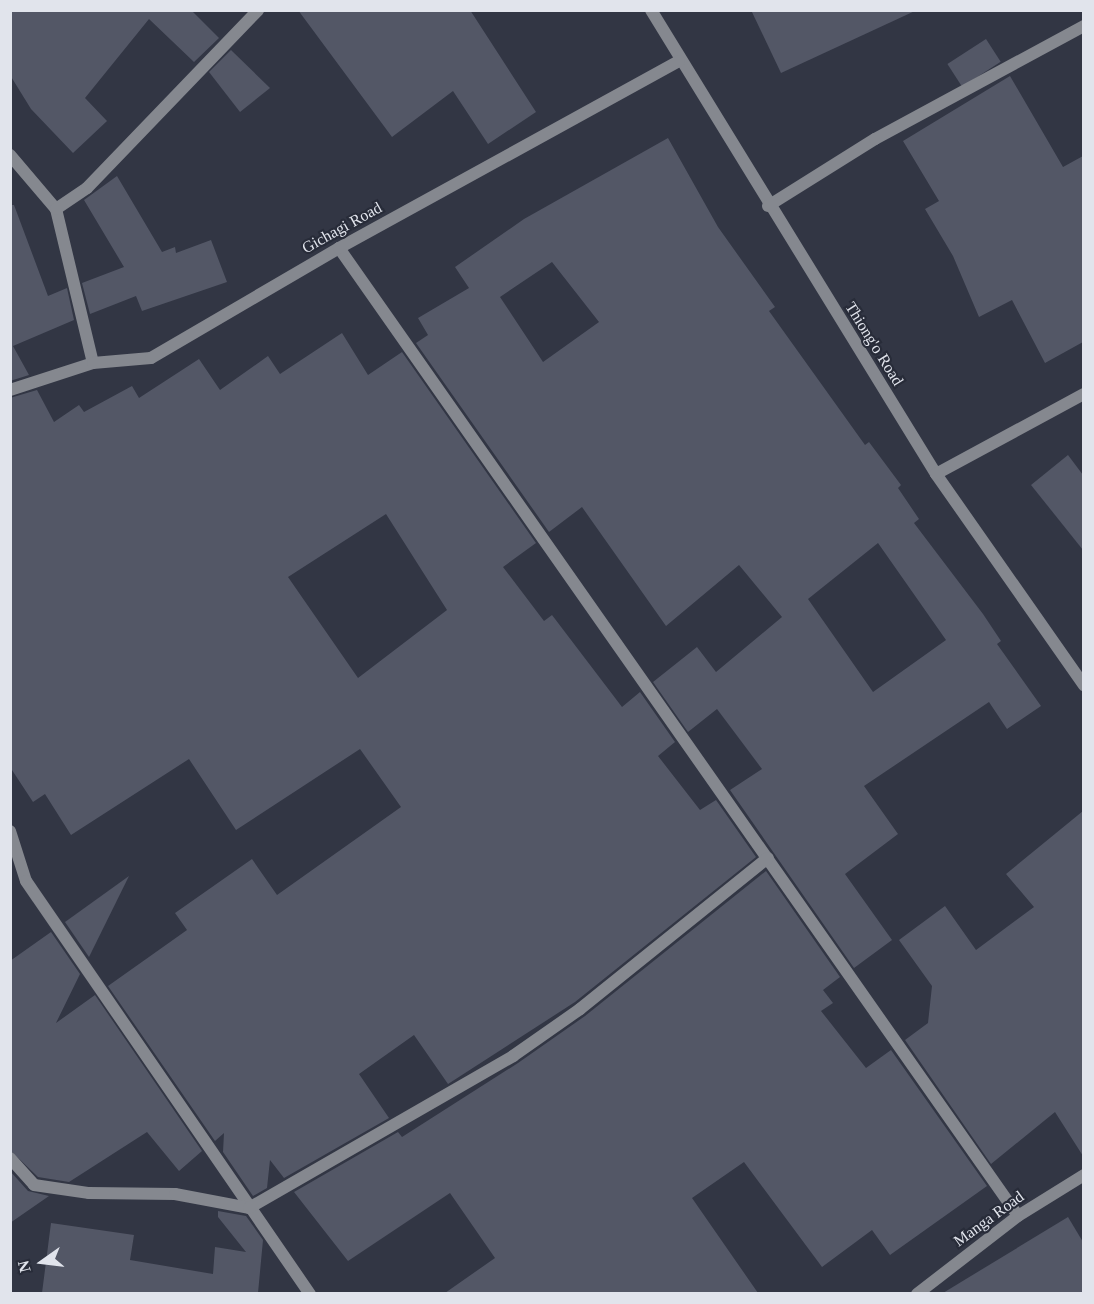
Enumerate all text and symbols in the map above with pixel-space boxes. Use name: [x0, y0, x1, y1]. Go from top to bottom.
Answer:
street label: Gichagi Road: [299, 198, 385, 258]
street label: Thiong'o Road: [841, 299, 907, 389]
street label: Manga Road: [950, 1187, 1028, 1251]
north arrow: [12, 1232, 72, 1292]
text: N: [14, 1259, 34, 1274]

